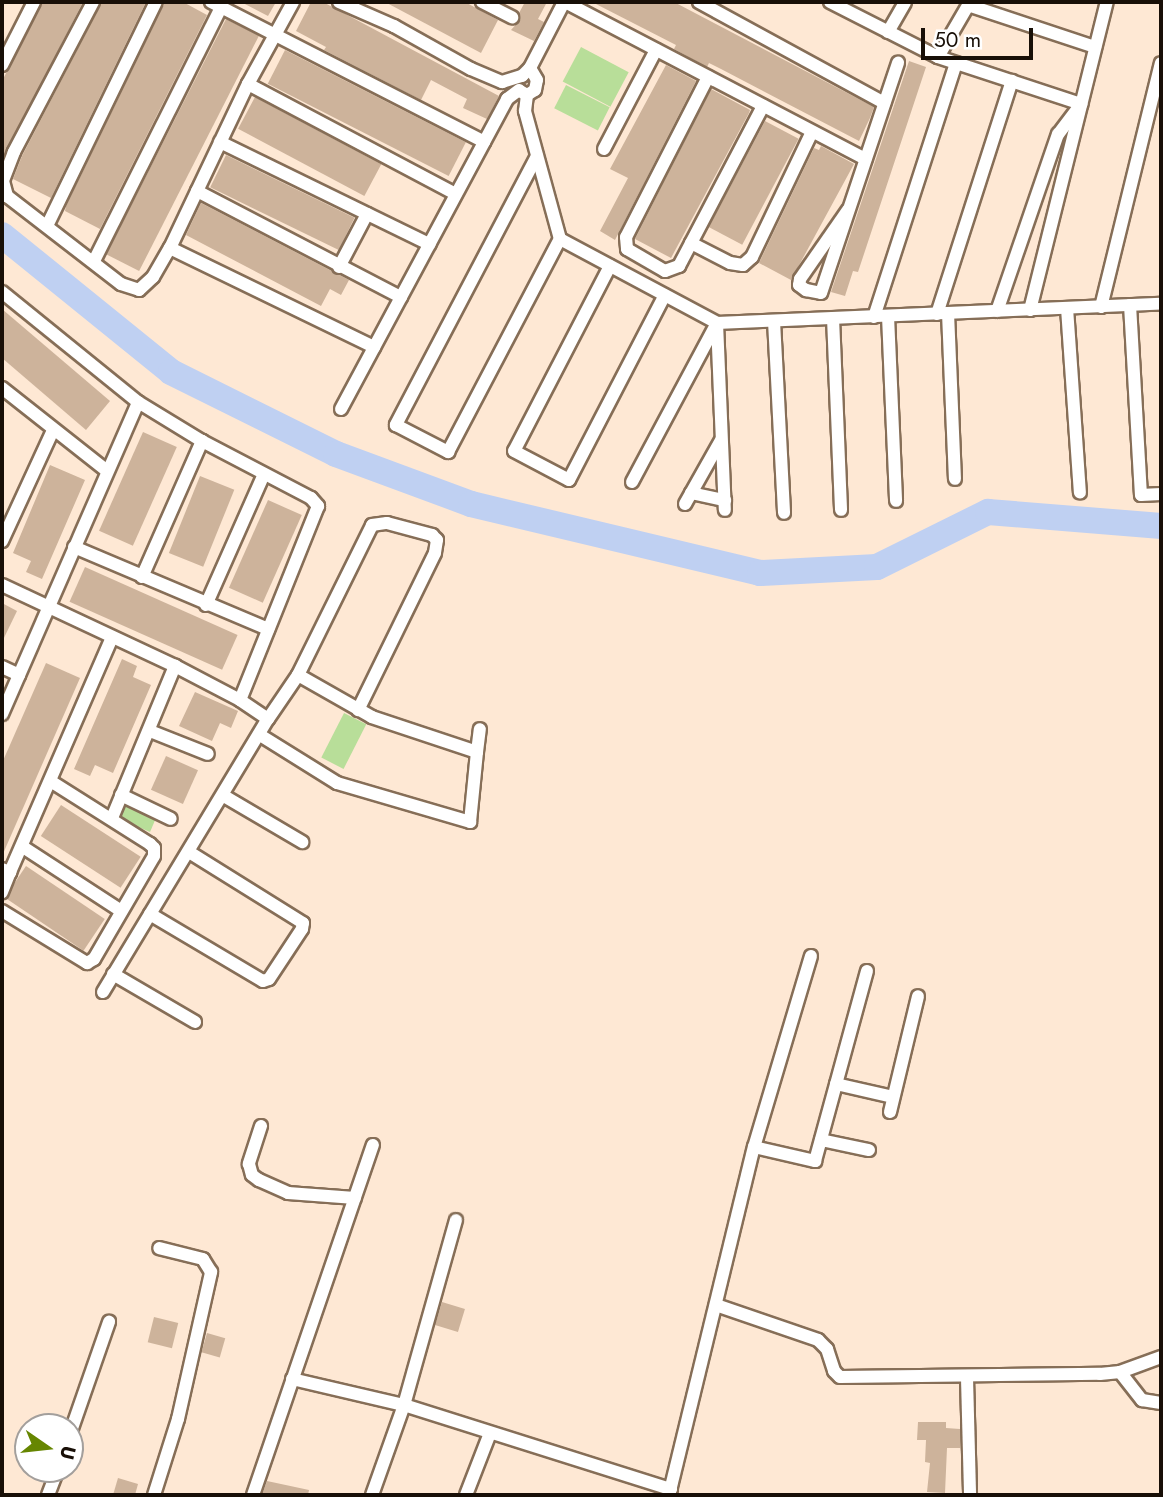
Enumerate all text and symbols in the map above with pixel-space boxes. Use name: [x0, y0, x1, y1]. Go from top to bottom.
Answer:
scale bar: [925, 14, 1037, 58]
text: 50 m: [934, 25, 981, 55]
north arrow: [14, 1413, 84, 1483]
text: U: [53, 1443, 83, 1462]

